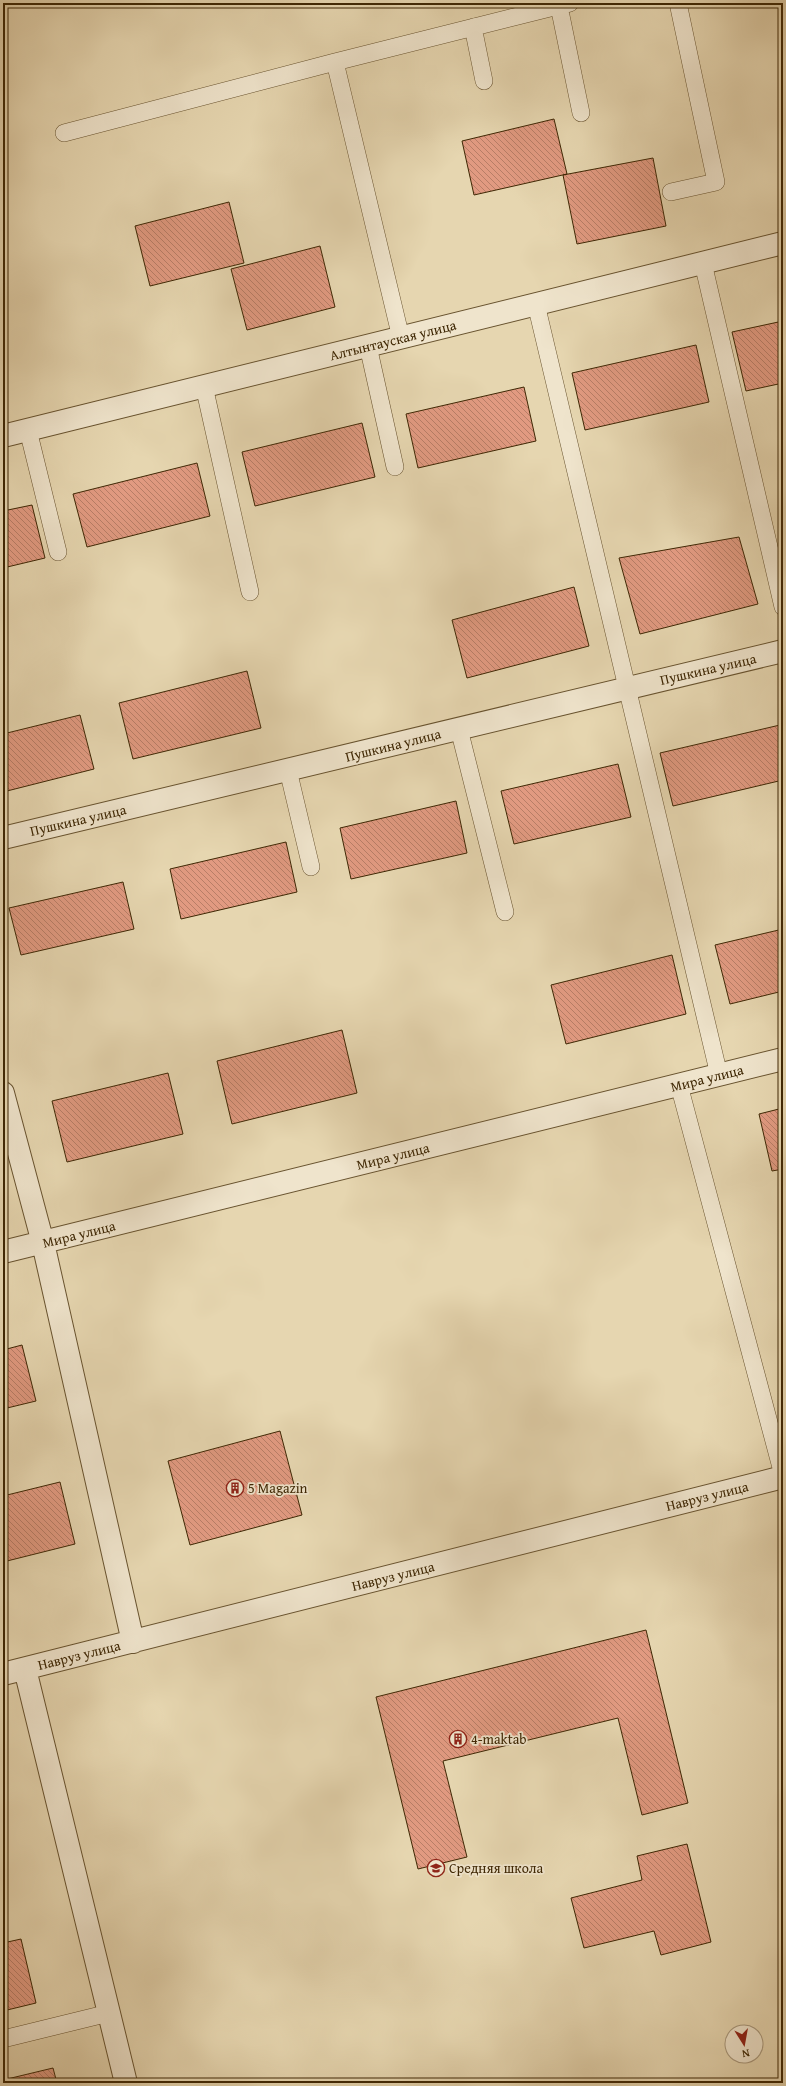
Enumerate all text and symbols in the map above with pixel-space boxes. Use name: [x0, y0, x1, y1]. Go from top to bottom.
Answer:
street label: Алтынтауская улица: [328, 315, 459, 365]
street label: Пушкина улица: [658, 648, 758, 690]
street label: Пушкина улица: [343, 723, 443, 767]
street label: Пушкина улица: [28, 799, 128, 841]
street label: Мира улица: [668, 1059, 746, 1097]
street label: Мира улица: [354, 1137, 432, 1175]
street label: Мира улица: [40, 1215, 118, 1253]
street label: Навруз улица: [664, 1476, 751, 1516]
building icon: 5 Magazin: [225, 1478, 245, 1498]
place label: 5 Magazin: [248, 1478, 308, 1498]
street label: Навруз улица: [350, 1556, 437, 1596]
street label: Навруз улица: [36, 1635, 123, 1675]
building icon: 4-maktab: [448, 1729, 468, 1749]
place label: 4-maktab: [471, 1729, 527, 1749]
school or university icon: Средняя школа: [426, 1858, 446, 1878]
place label: Средняя школа: [449, 1858, 543, 1878]
north arrow: [724, 2024, 764, 2064]
text: N: [740, 2045, 751, 2062]

